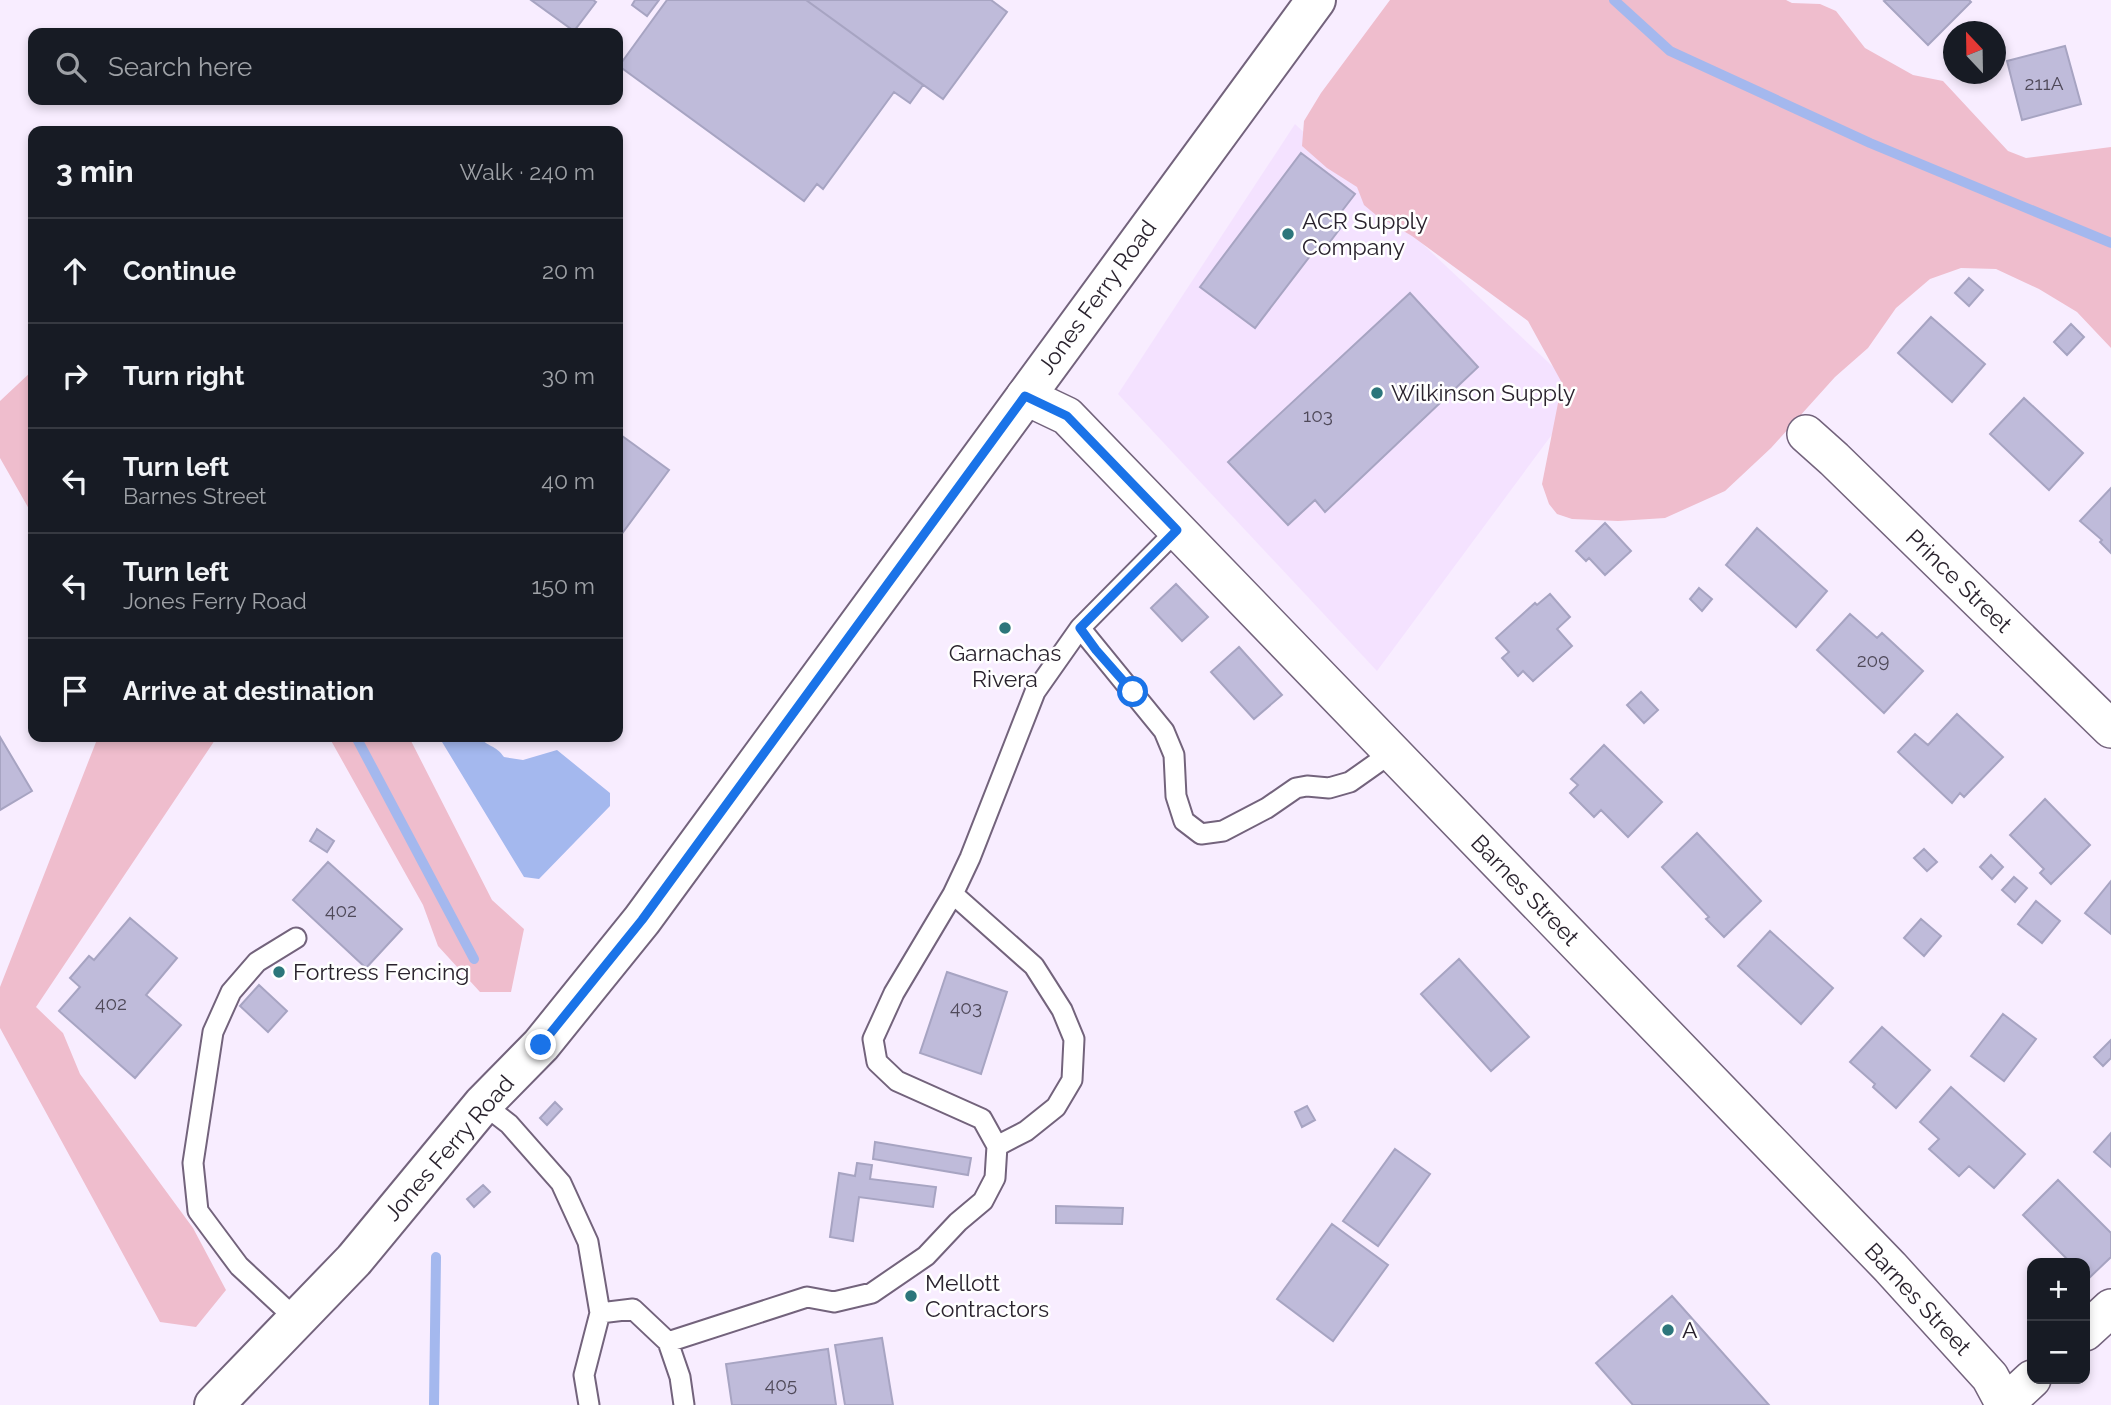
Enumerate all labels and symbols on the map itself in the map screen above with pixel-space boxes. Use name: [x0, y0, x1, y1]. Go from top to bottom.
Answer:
north arrow: [1943, 21, 2006, 84]
house number: 211A: [2024, 72, 2064, 94]
place label: ACR Supply Company: [1302, 207, 1428, 260]
street label: Jones Ferry Road: [1032, 214, 1162, 379]
marker: ACR Supply Company: [1280, 226, 1296, 242]
place label: Wilkinson Supply: [1391, 379, 1575, 406]
marker: Wilkinson Supply: [1369, 385, 1385, 401]
house number: 103: [1303, 404, 1333, 426]
street label: Prince Street: [1901, 524, 2018, 638]
marker: Garnachas Rivera: [997, 620, 1013, 636]
place label: Garnachas Rivera: [949, 639, 1061, 692]
house number: 209: [1857, 649, 1889, 671]
route start: [1117, 676, 1148, 707]
street label: Barnes Street: [1466, 829, 1585, 951]
house number: 402: [325, 899, 357, 921]
place label: Fortress Fencing: [293, 958, 470, 985]
marker: Fortress Fencing: [271, 964, 287, 980]
house number: 402: [95, 992, 127, 1014]
house number: 403: [950, 996, 982, 1018]
route end: [525, 1029, 556, 1060]
street label: Jones Ferry Road: [378, 1069, 519, 1226]
street label: Barnes Street: [1860, 1237, 1977, 1361]
place label: Mellott Contractors: [925, 1269, 1049, 1322]
marker: Mellott Contractors: [903, 1288, 919, 1304]
place label: A: [1682, 1316, 1698, 1343]
marker: A: [1660, 1322, 1676, 1338]
house number: 405: [765, 1373, 797, 1395]

